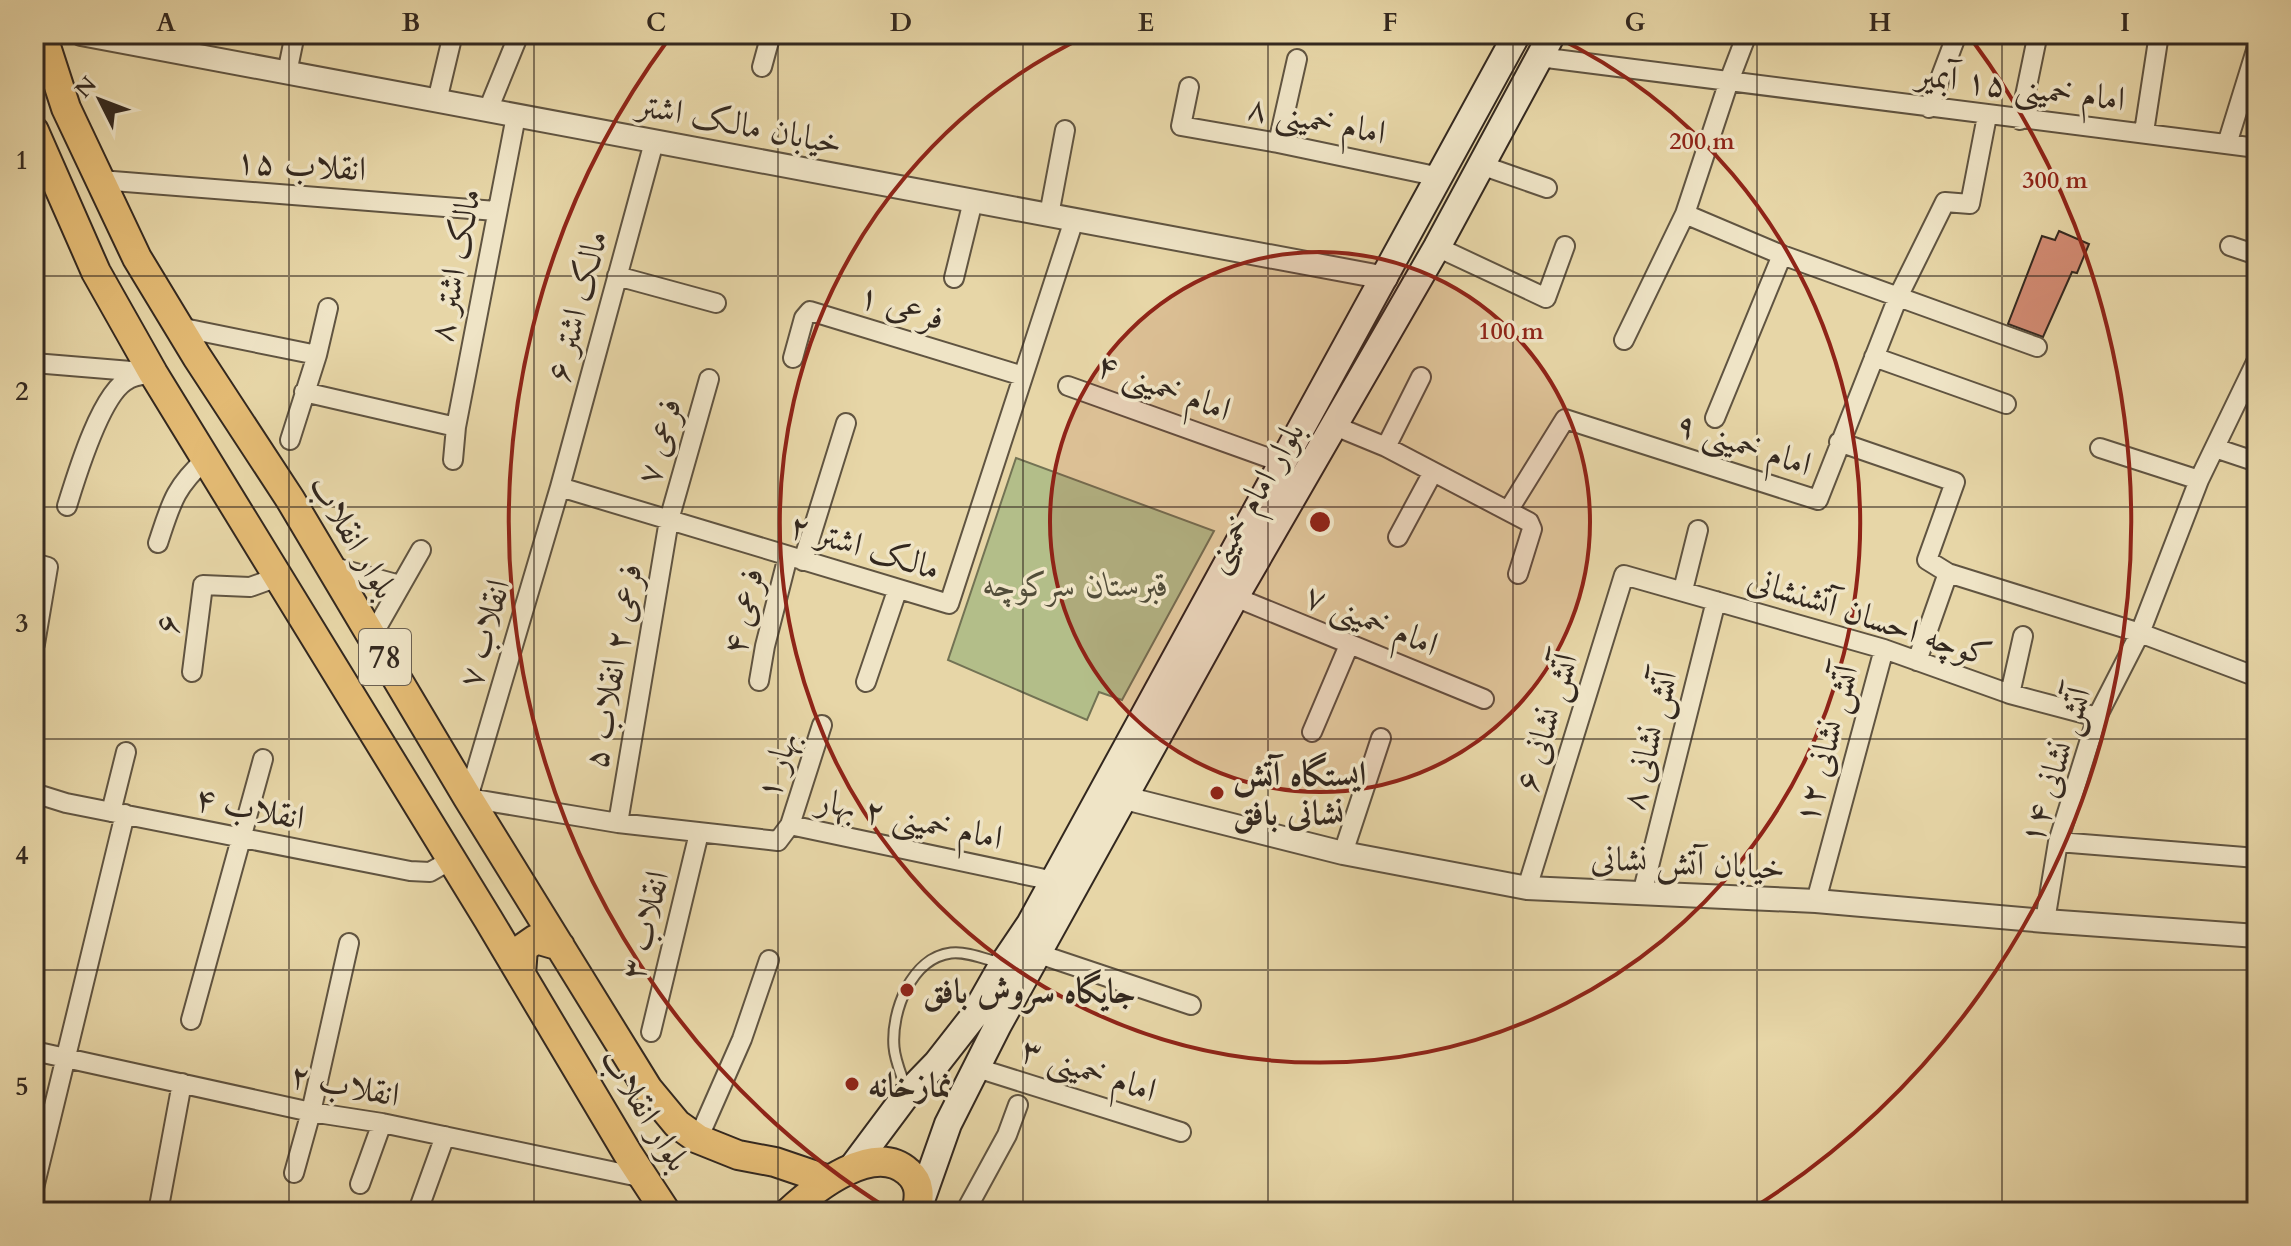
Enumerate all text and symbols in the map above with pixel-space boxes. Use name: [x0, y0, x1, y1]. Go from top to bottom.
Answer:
text: A: [156, 5, 176, 40]
text: B: [402, 5, 420, 40]
text: C: [646, 5, 666, 40]
text: D: [890, 5, 912, 40]
text: E: [1138, 5, 1154, 40]
text: F: [1382, 5, 1398, 40]
text: G: [1624, 5, 1646, 40]
text: H: [1869, 5, 1892, 40]
text: I: [2120, 5, 2130, 40]
street label: امام خمینی ۱۵ آبمیر: [1910, 51, 2128, 129]
north arrow: [60, 60, 140, 140]
text: N: [68, 70, 103, 104]
street label: خیابان مالک اشتر: [631, 81, 846, 166]
street label: امام خمینی ۸: [1243, 84, 1390, 162]
text: 200 m: [1669, 125, 1736, 158]
street label: انقلاب ۱۵: [234, 137, 368, 192]
text: 1: [15, 143, 29, 178]
text: 300 m: [2022, 164, 2089, 197]
street label: مالک اشتر ۸: [418, 185, 492, 346]
street label: مالک اشتر ۶: [535, 225, 619, 387]
street label: فرعی ۱: [853, 272, 950, 342]
text: 100 m: [1478, 315, 1545, 348]
street label: امام خمینی ۴: [1088, 341, 1237, 438]
text: 2: [15, 374, 29, 409]
street label: فرعی ۷: [625, 393, 693, 490]
street label: امام خمینی ۹: [1668, 400, 1817, 493]
street label: بلوار امام خمینی: [1192, 413, 1321, 583]
street label: بلوار انقلاب: [298, 466, 408, 607]
street label: مالک اشتر ۲: [784, 502, 946, 592]
centre of rings: [1306, 508, 1334, 536]
street label: کوچه احسان آتشنشانی: [1742, 556, 1998, 678]
street label: فرعی ۲ انقلاب ۵: [572, 560, 654, 772]
park label: قبرستان سرکوچه: [983, 562, 1169, 608]
street label: فرعی ۴: [711, 564, 775, 659]
street label: امام خمینی ۷: [1296, 572, 1445, 673]
street label: انقلاب ۷: [447, 574, 521, 693]
text: 3: [15, 606, 29, 641]
street label: ۶: [143, 611, 191, 637]
road number: 78: [359, 629, 411, 685]
street label: آتش نشانی ۶: [1503, 644, 1590, 797]
street label: آتش نشانی ۱۲: [1783, 656, 1870, 829]
street label: آتش نشانی ۸: [1609, 662, 1689, 815]
street label: آتش نشانی ۱۴: [2008, 678, 2103, 850]
street label: بهار ۱: [745, 726, 809, 805]
place label: ایستگاه آتش نشانی بافق: [1233, 751, 1366, 836]
street label: انقلاب ۴: [191, 775, 309, 841]
street label: امام خمینی ۲ بهار: [809, 776, 1007, 867]
marker: ایستگاه آتش نشانی بافق: [1208, 784, 1226, 802]
street label: خیابان آتش نشانی: [1590, 835, 1786, 891]
text: 4: [15, 838, 29, 873]
street label: انقلاب ۳: [609, 866, 681, 985]
place label: جایگاه سروش بافق: [923, 968, 1136, 1014]
marker: جایگاه سروش بافق: [898, 981, 916, 999]
street label: امام خمینی ۳: [1013, 1026, 1162, 1119]
street label: بلوار انقلاب: [589, 1039, 701, 1180]
street label: انقلاب ۲: [286, 1052, 404, 1118]
place label: نمازخانه: [868, 1062, 952, 1108]
text: 5: [15, 1069, 29, 1104]
marker: نمازخانه: [843, 1075, 861, 1093]

